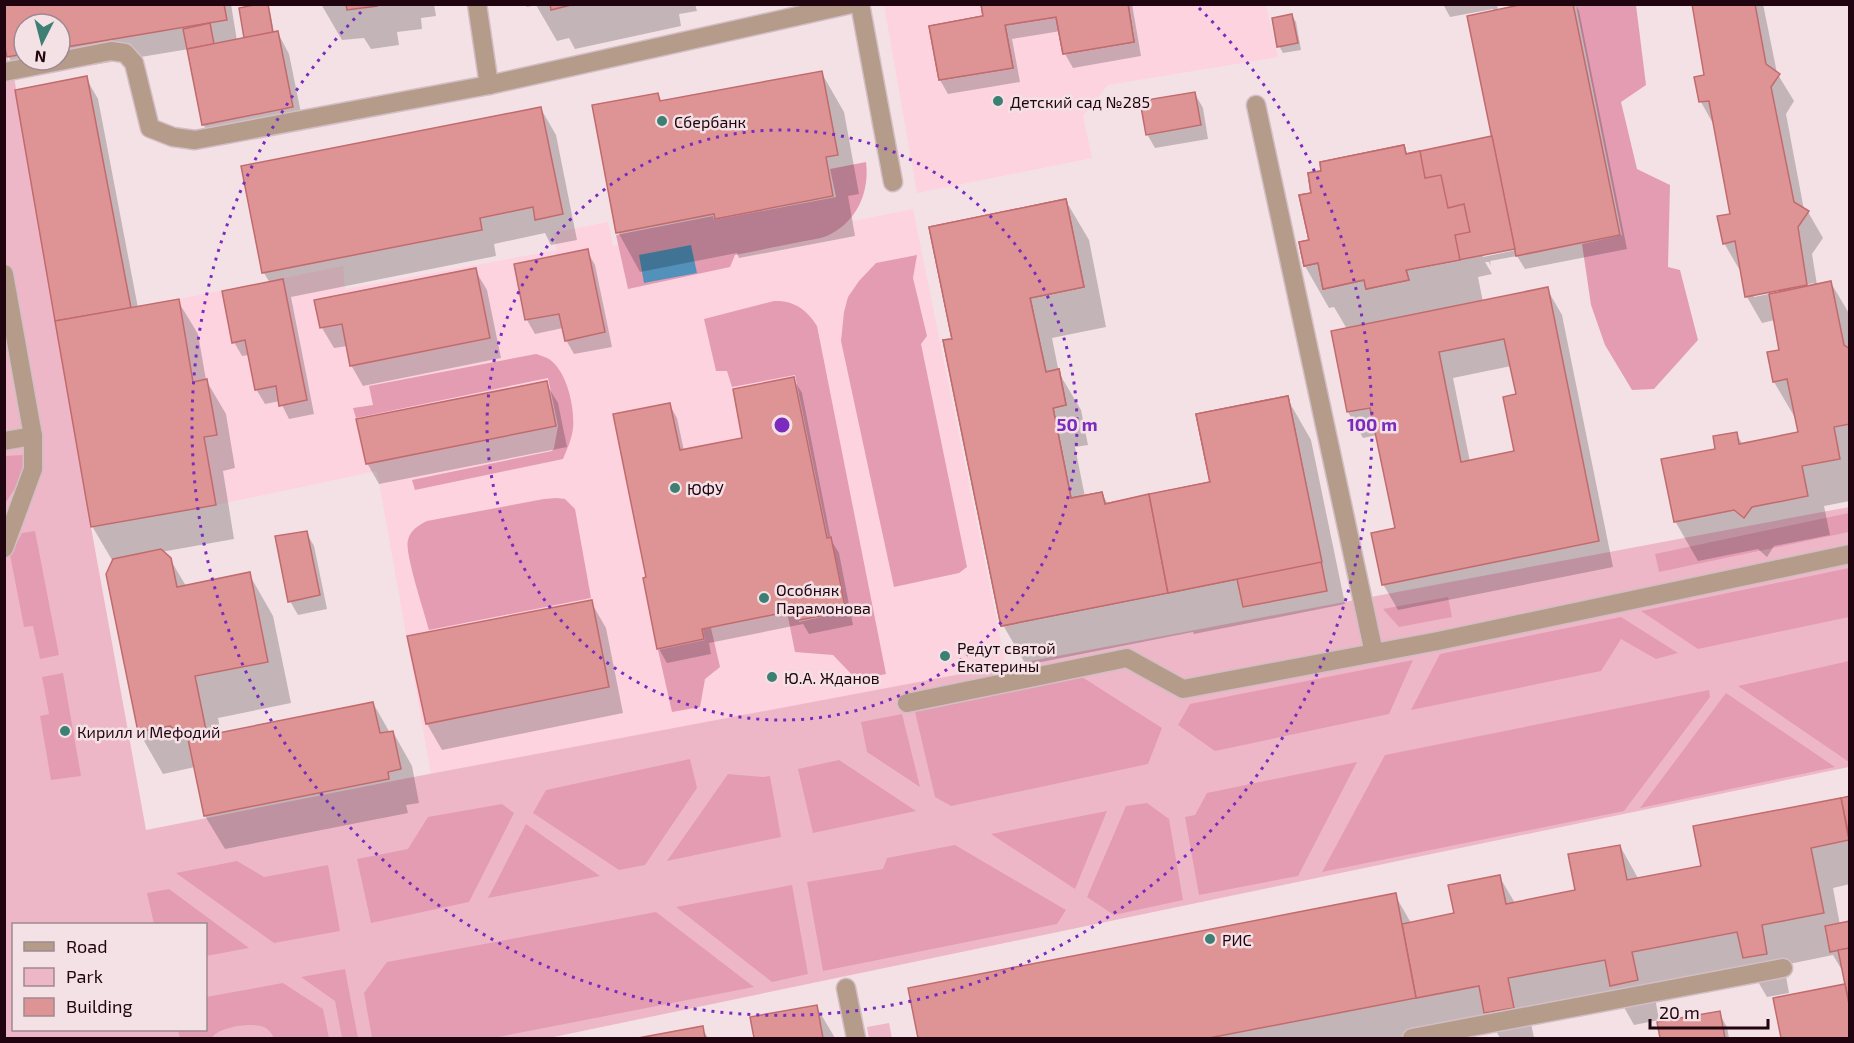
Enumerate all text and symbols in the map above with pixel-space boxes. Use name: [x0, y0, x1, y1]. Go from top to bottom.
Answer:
north arrow: [12, 12, 72, 72]
text: N: [34, 47, 47, 67]
place label: Детский сад №285: [1010, 92, 1150, 111]
marker: Детский сад №285: [991, 94, 1005, 108]
place label: Сбербанк: [674, 112, 747, 131]
marker: Сбербанк: [655, 114, 669, 128]
text: 50 m: [1056, 413, 1098, 435]
text: 100 m: [1347, 413, 1397, 435]
centre of rings: [772, 415, 792, 435]
place label: ЮФУ: [687, 479, 724, 498]
marker: ЮФУ: [668, 481, 682, 495]
place label: Особняк Парамонова: [776, 580, 871, 617]
marker: Особняк Парамонова: [757, 591, 771, 605]
place label: Редут святой Екатерины: [957, 638, 1056, 675]
marker: Редут святой Екатерины: [938, 649, 952, 663]
place label: Ю.А. Жданов: [784, 668, 880, 687]
marker: Ю.А. Жданов: [765, 670, 779, 684]
place label: Кирилл и Мефодий: [77, 722, 221, 741]
marker: Кирилл и Мефодий: [58, 724, 72, 738]
legend: [12, 923, 207, 1031]
place label: РИС: [1222, 930, 1252, 949]
marker: РИС: [1203, 932, 1217, 946]
text: Road: [66, 935, 107, 957]
text: Park: [66, 965, 103, 987]
scale bar: [1650, 992, 1768, 1030]
text: Building: [66, 995, 133, 1017]
text: 20 m: [1659, 1001, 1700, 1023]

